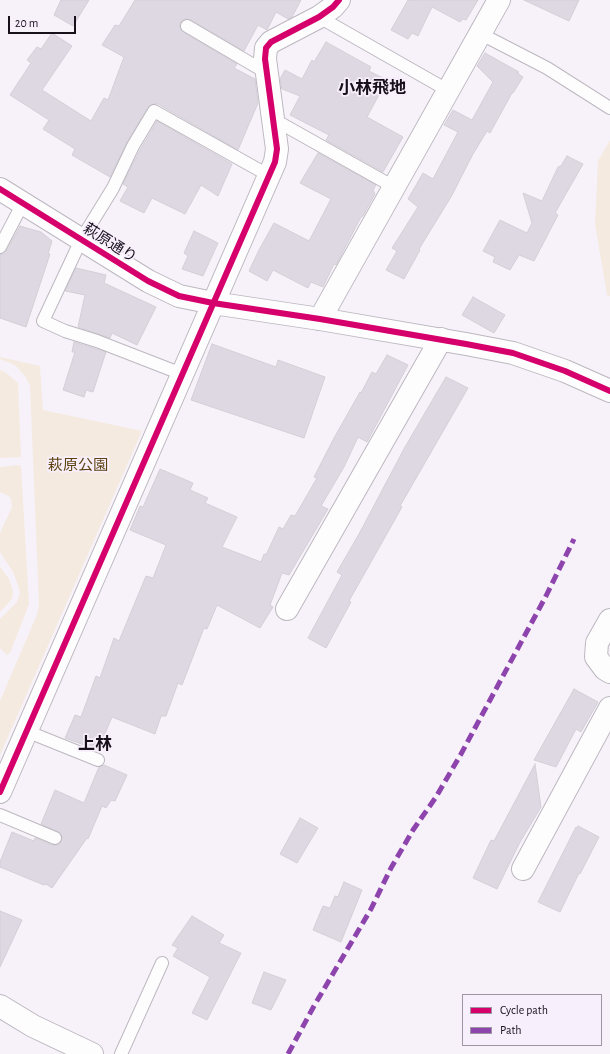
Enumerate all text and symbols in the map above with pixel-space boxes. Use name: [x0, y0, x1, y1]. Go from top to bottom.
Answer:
scale bar: [10, 8, 78, 34]
text: 20 m: [15, 17, 38, 29]
district label: 小林飛地: [338, 78, 406, 98]
street label: 萩原通り: [80, 219, 140, 267]
park label: 萩原公園: [48, 456, 108, 474]
district label: 上林: [78, 734, 112, 754]
legend: [462, 994, 602, 1046]
text: Cycle path: [500, 1004, 548, 1016]
text: Path: [500, 1024, 522, 1036]

